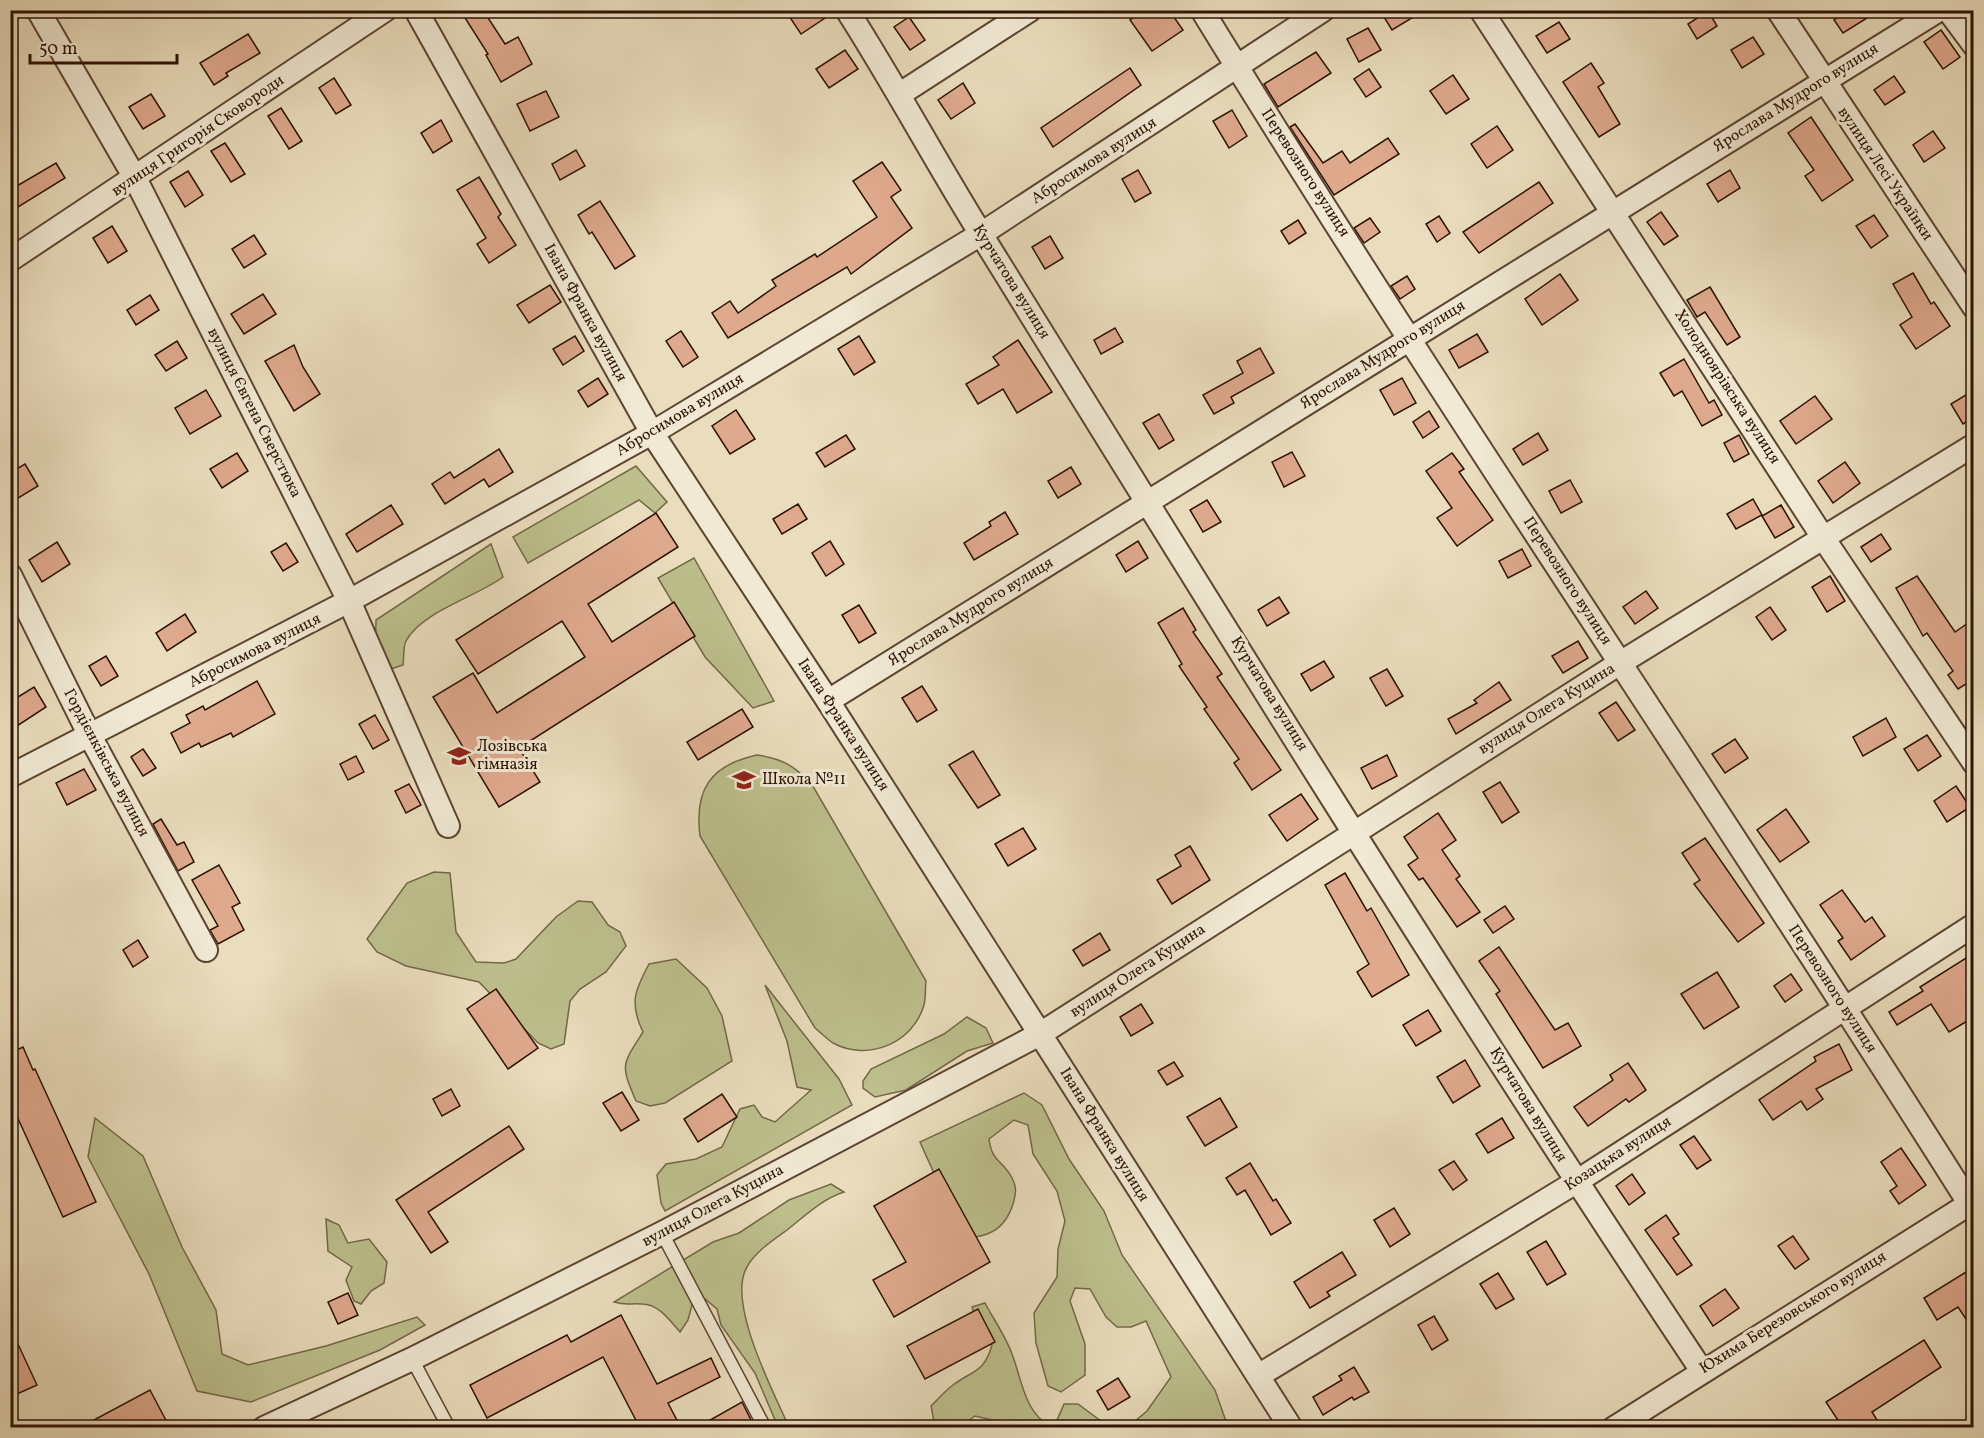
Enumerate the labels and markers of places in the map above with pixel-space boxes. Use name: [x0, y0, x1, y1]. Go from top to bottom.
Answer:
place label: Лозівська гімназія: [477, 736, 548, 776]
school or university icon: Лозівська гімназія: [446, 743, 472, 769]
school or university icon: Школа №11: [731, 767, 757, 793]
place label: Школа №11: [762, 769, 846, 791]

